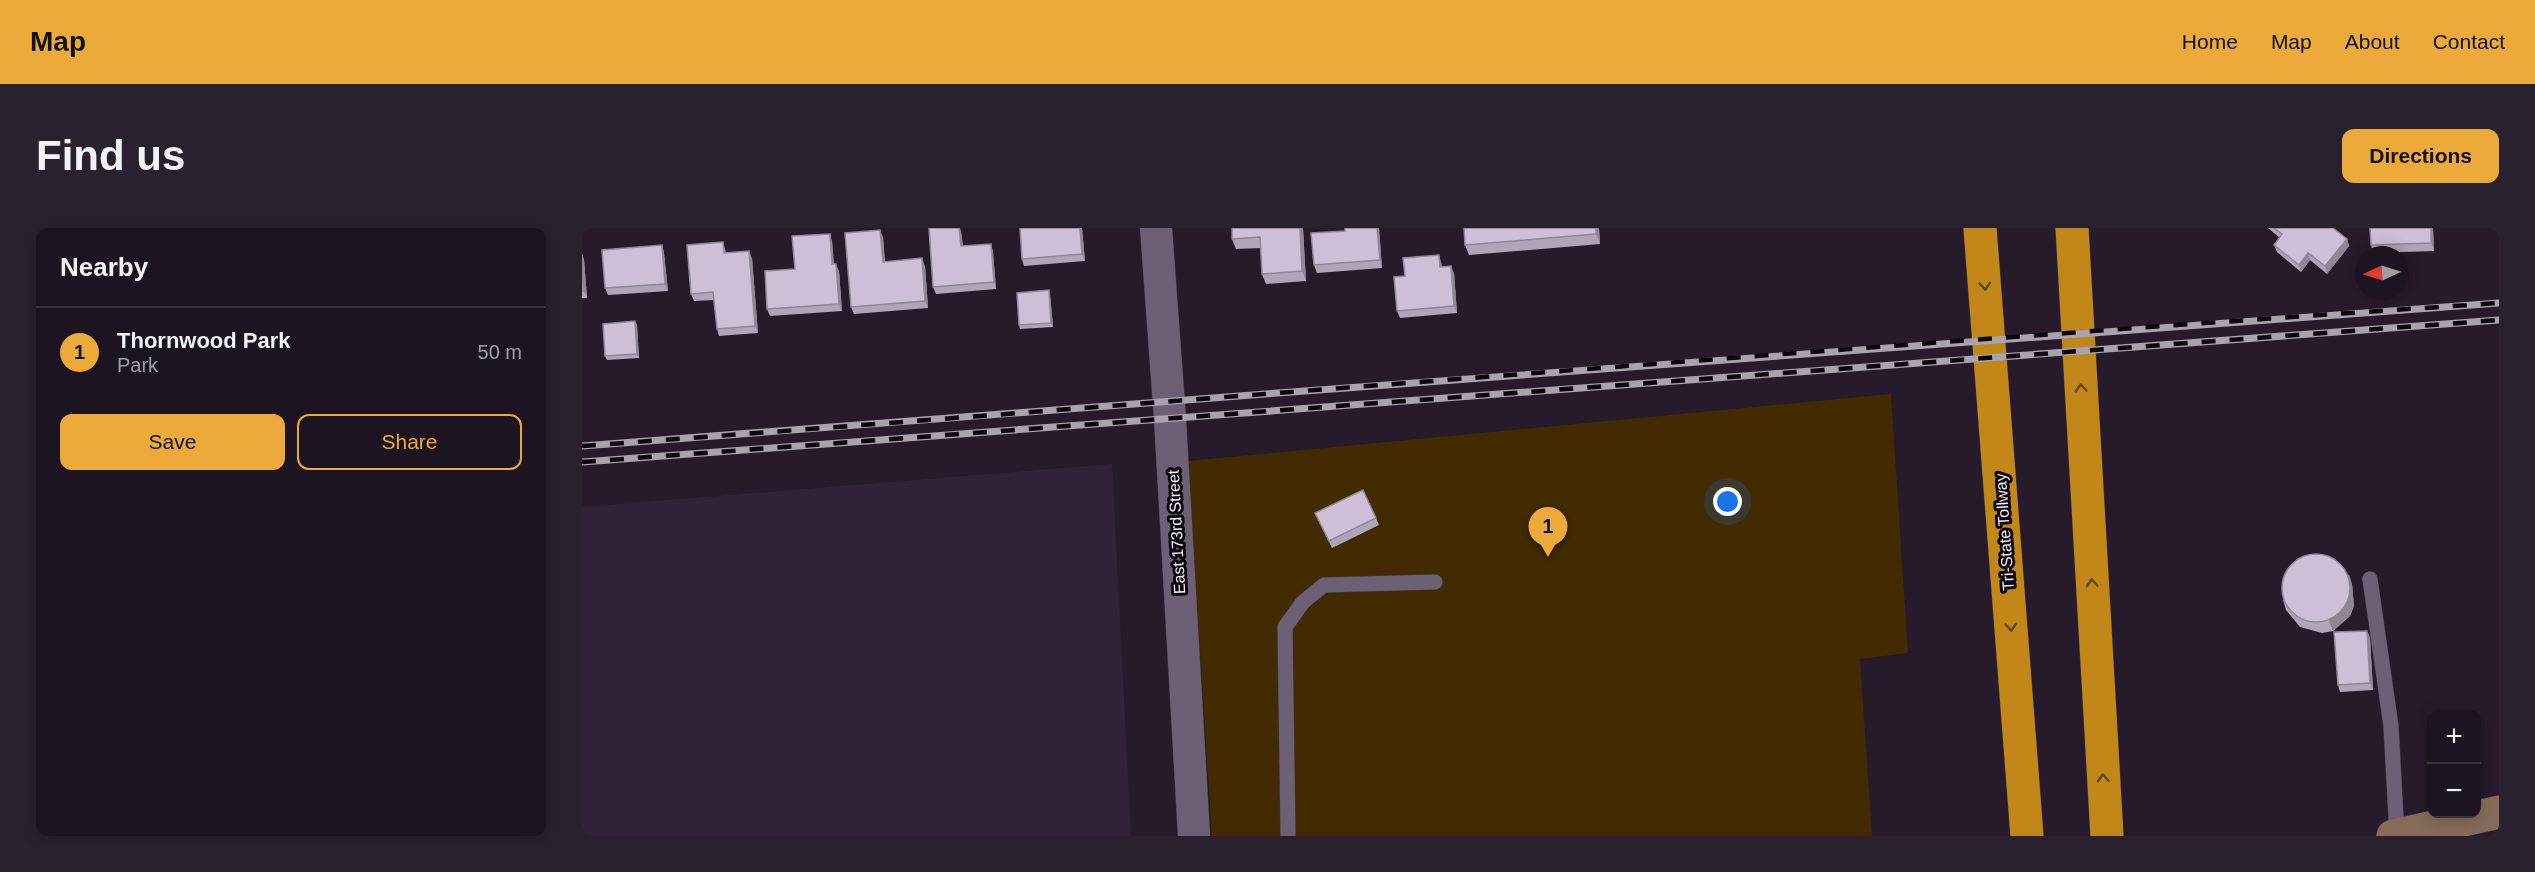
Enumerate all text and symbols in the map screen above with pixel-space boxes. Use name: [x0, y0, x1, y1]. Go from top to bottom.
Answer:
text: Map: [30, 26, 86, 57]
text: Home: [2182, 30, 2238, 53]
text: Map: [2271, 30, 2312, 53]
text: About: [2345, 30, 2400, 53]
text: Contact: [2433, 30, 2505, 53]
button: Directions: [2342, 129, 2499, 183]
text: Find us: [36, 132, 185, 179]
north arrow: [2355, 246, 2409, 300]
text: Nearby: [60, 252, 148, 282]
one-way arrow: [1978, 282, 1991, 291]
text: Thornwood Park: [117, 328, 291, 353]
text: 1: [74, 341, 85, 363]
text: 50 m: [478, 341, 522, 363]
text: Park: [117, 354, 158, 376]
one-way arrow: [2075, 384, 2088, 393]
button: Save: [60, 414, 285, 470]
button: Share: [297, 414, 522, 470]
street label: East 173rd Street: [1165, 469, 1188, 595]
street label: Tri-State Tollway: [1992, 473, 2017, 591]
your location: [1713, 487, 1742, 516]
pin: 1: [1528, 508, 1568, 557]
one-way arrow: [2086, 578, 2099, 587]
one-way arrow: [2004, 623, 2017, 632]
map controls: [2427, 710, 2481, 818]
button: +: [2427, 710, 2481, 764]
button: −: [2427, 764, 2481, 818]
one-way arrow: [2097, 773, 2110, 782]

